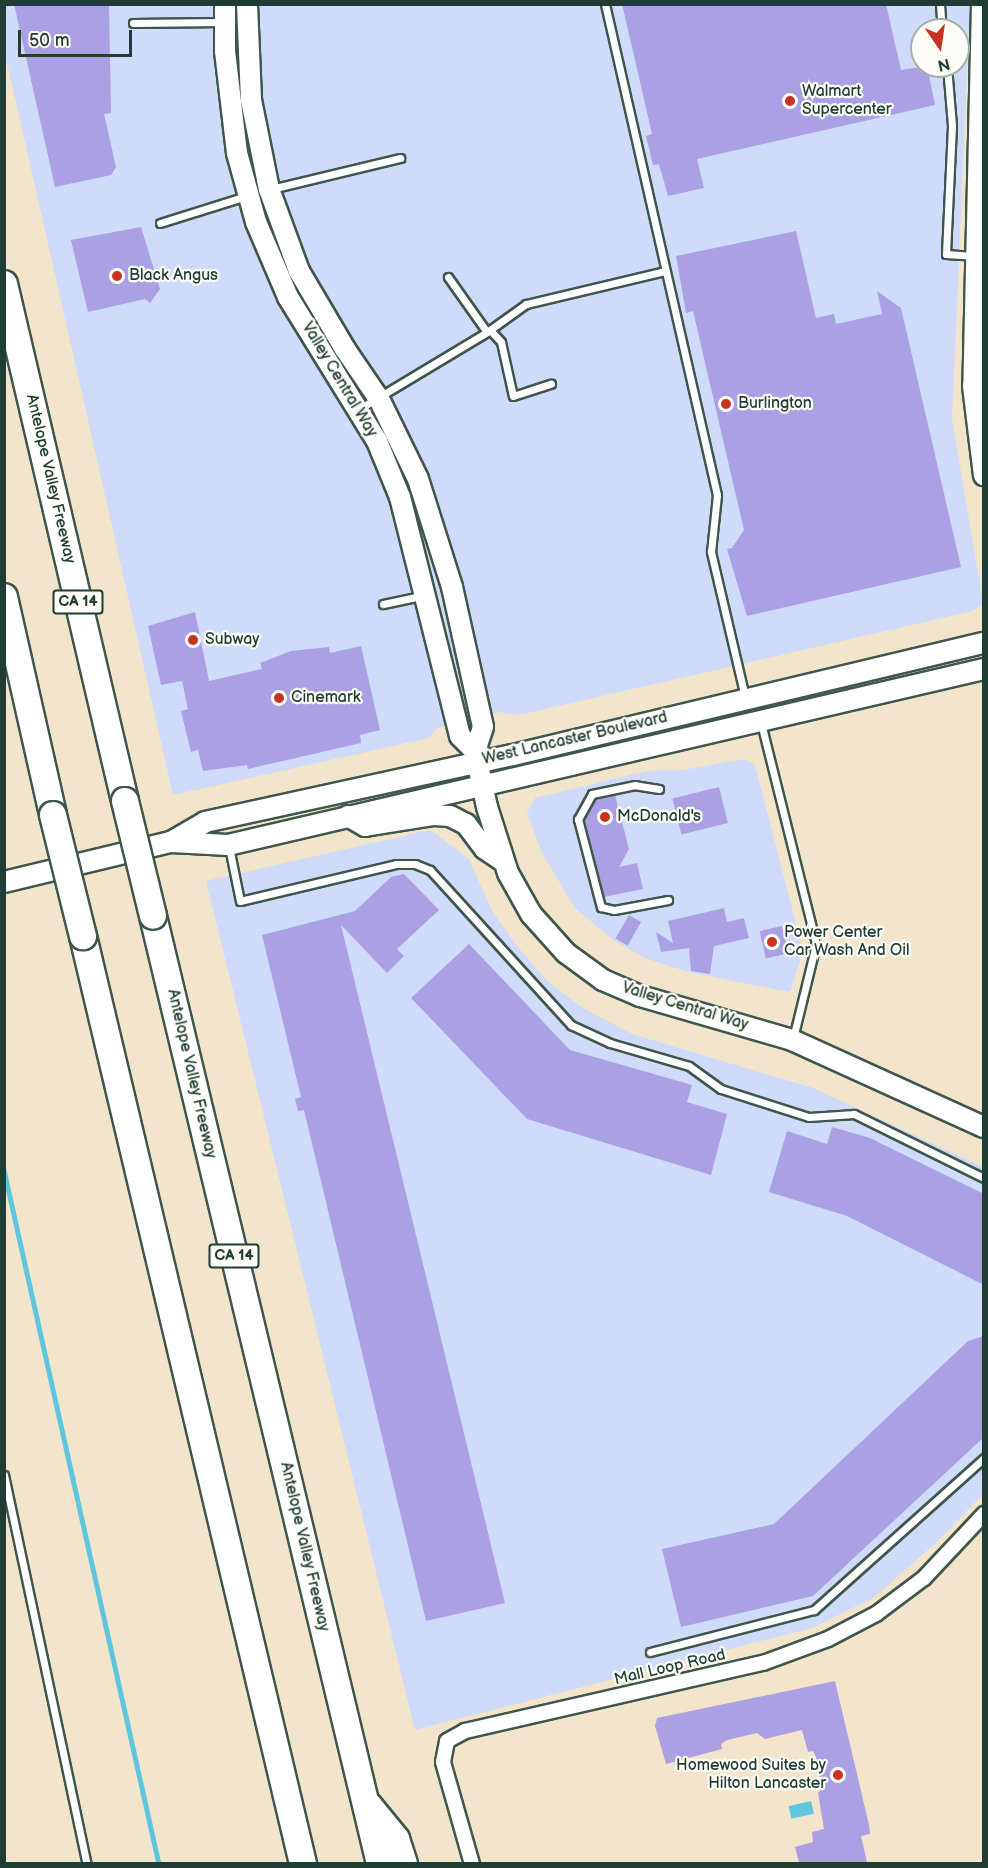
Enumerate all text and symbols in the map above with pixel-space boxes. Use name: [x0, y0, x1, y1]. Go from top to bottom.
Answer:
scale bar: [21, 18, 135, 56]
north arrow: [910, 18, 970, 78]
text: 50 m: [29, 30, 70, 51]
text: N: [936, 53, 952, 75]
place label: Walmart Supercenter: [802, 82, 892, 120]
marker: Walmart Supercenter: [783, 94, 797, 108]
place label: Black Angus: [129, 266, 218, 286]
marker: Black Angus: [110, 269, 124, 283]
street label: Valley Central Way: [297, 318, 381, 442]
street label: Antelope Valley Freeway: [21, 392, 79, 566]
place label: Burlington: [738, 394, 812, 414]
marker: Burlington: [719, 397, 733, 411]
road number: CA 14: [51, 590, 105, 614]
place label: Subway: [205, 630, 259, 650]
marker: Subway: [186, 633, 200, 647]
place label: Cinemark: [291, 688, 361, 708]
marker: Cinemark: [272, 691, 286, 705]
street label: West Lancaster Boulevard: [481, 708, 669, 770]
place label: McDonald's: [617, 807, 701, 827]
marker: McDonald's: [598, 810, 612, 824]
place label: Power Center Car Wash And Oil: [784, 923, 910, 961]
marker: Power Center Car Wash And Oil: [765, 935, 779, 949]
street label: Valley Central Way: [619, 978, 751, 1036]
street label: Antelope Valley Freeway: [162, 987, 220, 1161]
road number: CA 14: [207, 1244, 261, 1268]
street label: Antelope Valley Freeway: [275, 1460, 333, 1634]
street label: Mall Loop Road: [613, 1646, 727, 1690]
place label: Homewood Suites by Hilton Lancaster: [676, 1756, 826, 1794]
marker: Homewood Suites by Hilton Lancaster: [831, 1768, 845, 1782]

